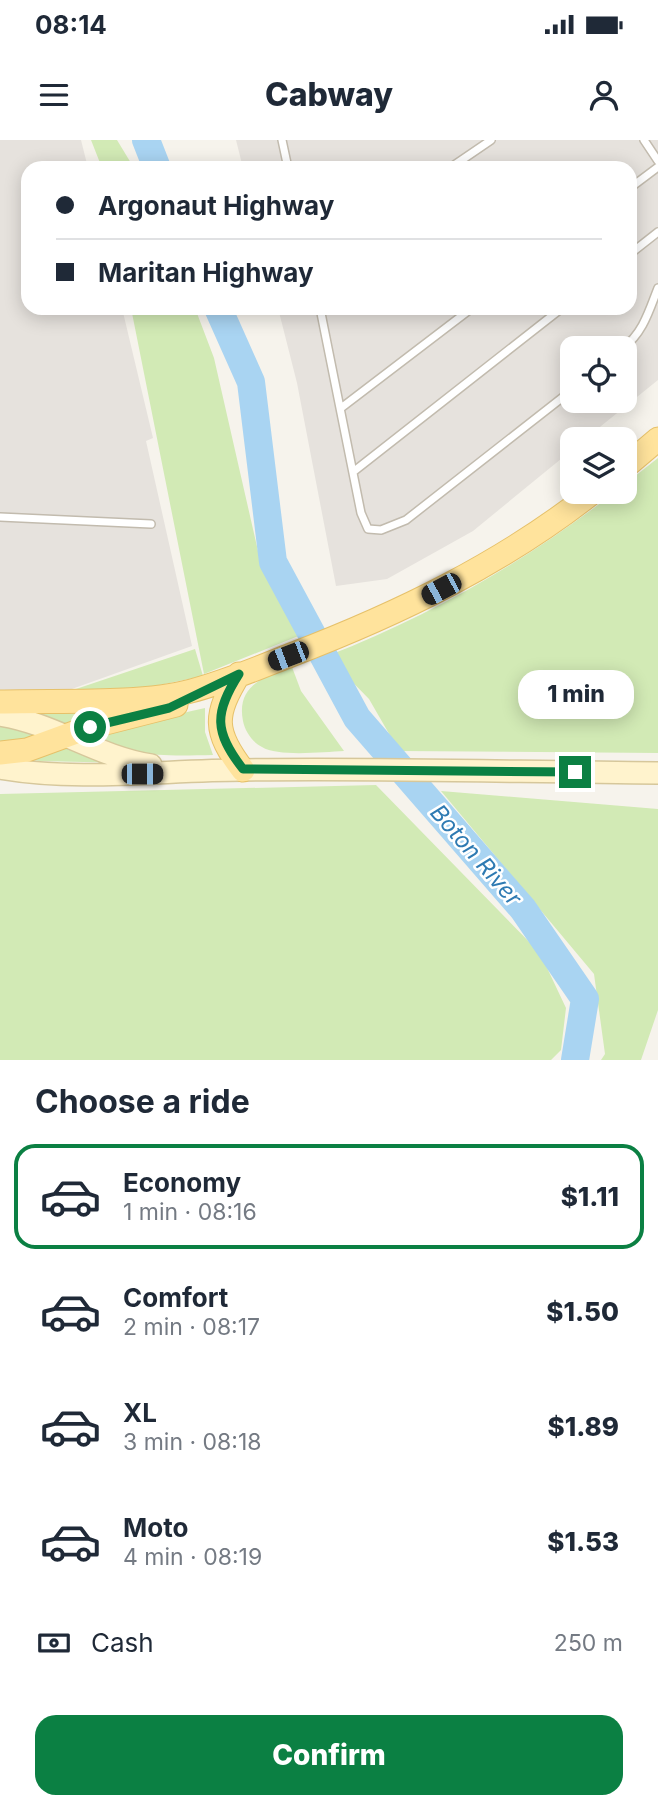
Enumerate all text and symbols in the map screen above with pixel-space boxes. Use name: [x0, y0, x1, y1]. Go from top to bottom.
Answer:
text: 08:14: [35, 9, 107, 40]
text: Cabway: [265, 75, 393, 114]
icon: menu: [35, 76, 73, 114]
icon: person: [585, 76, 623, 114]
text: Argonaut Highway: [98, 190, 334, 221]
text: Maritan Highway: [98, 257, 314, 288]
map controls: [560, 336, 637, 504]
button: locate: [560, 336, 637, 413]
button: layers: [560, 427, 637, 504]
car: [418, 570, 465, 608]
car: [265, 639, 312, 673]
callout: 1 min: [517, 670, 633, 720]
text: 1 min: [547, 680, 605, 708]
route start: [74, 711, 106, 743]
route end: [559, 756, 591, 788]
car: [122, 764, 164, 785]
water label: Boton River: [424, 799, 528, 912]
text: Choose a ride: [35, 1082, 250, 1121]
icon: car: [39, 1165, 102, 1228]
text: Economy: [123, 1167, 241, 1198]
text: $1.11: [561, 1181, 619, 1212]
text: 1 min · 08:16: [123, 1198, 257, 1226]
icon: car: [39, 1280, 102, 1343]
text: Comfort: [123, 1282, 228, 1313]
text: $1.50: [546, 1296, 619, 1327]
text: 2 min · 08:17: [123, 1313, 260, 1341]
icon: car: [39, 1395, 102, 1458]
text: XL: [123, 1397, 157, 1428]
text: $1.89: [548, 1411, 619, 1442]
text: 3 min · 08:18: [123, 1428, 262, 1456]
icon: car: [39, 1510, 102, 1573]
text: Moto: [123, 1512, 188, 1543]
text: $1.53: [547, 1526, 619, 1557]
text: 4 min · 08:19: [123, 1543, 262, 1571]
icon: cash: [35, 1624, 73, 1662]
text: Cash: [91, 1627, 154, 1658]
text: 250 m: [554, 1629, 623, 1657]
button: Confirm: [35, 1715, 623, 1795]

